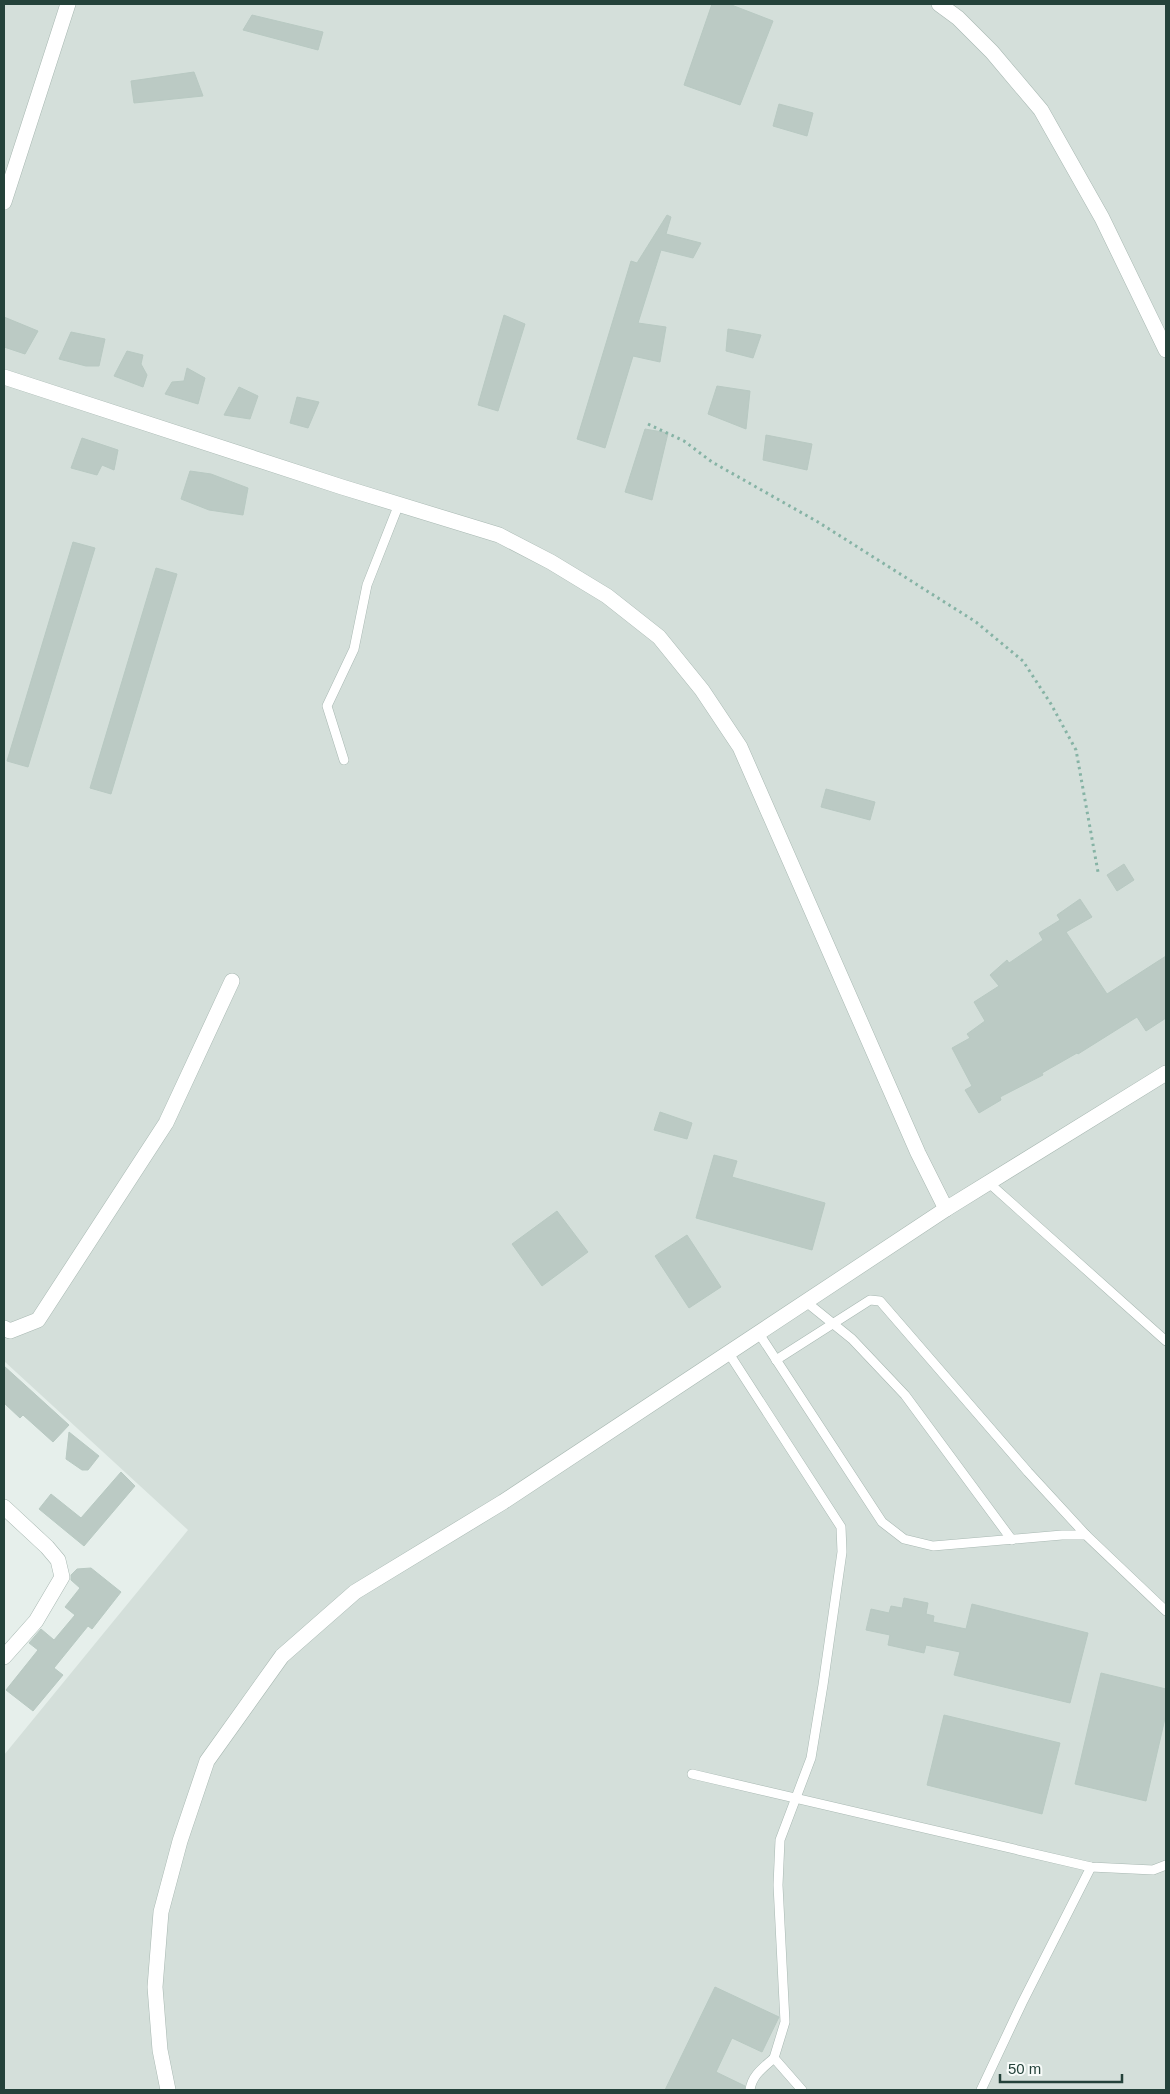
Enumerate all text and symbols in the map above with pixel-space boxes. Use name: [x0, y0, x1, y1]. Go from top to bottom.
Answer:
scale bar: [1000, 2052, 1122, 2084]
text: 50 m: [1008, 2060, 1041, 2077]

